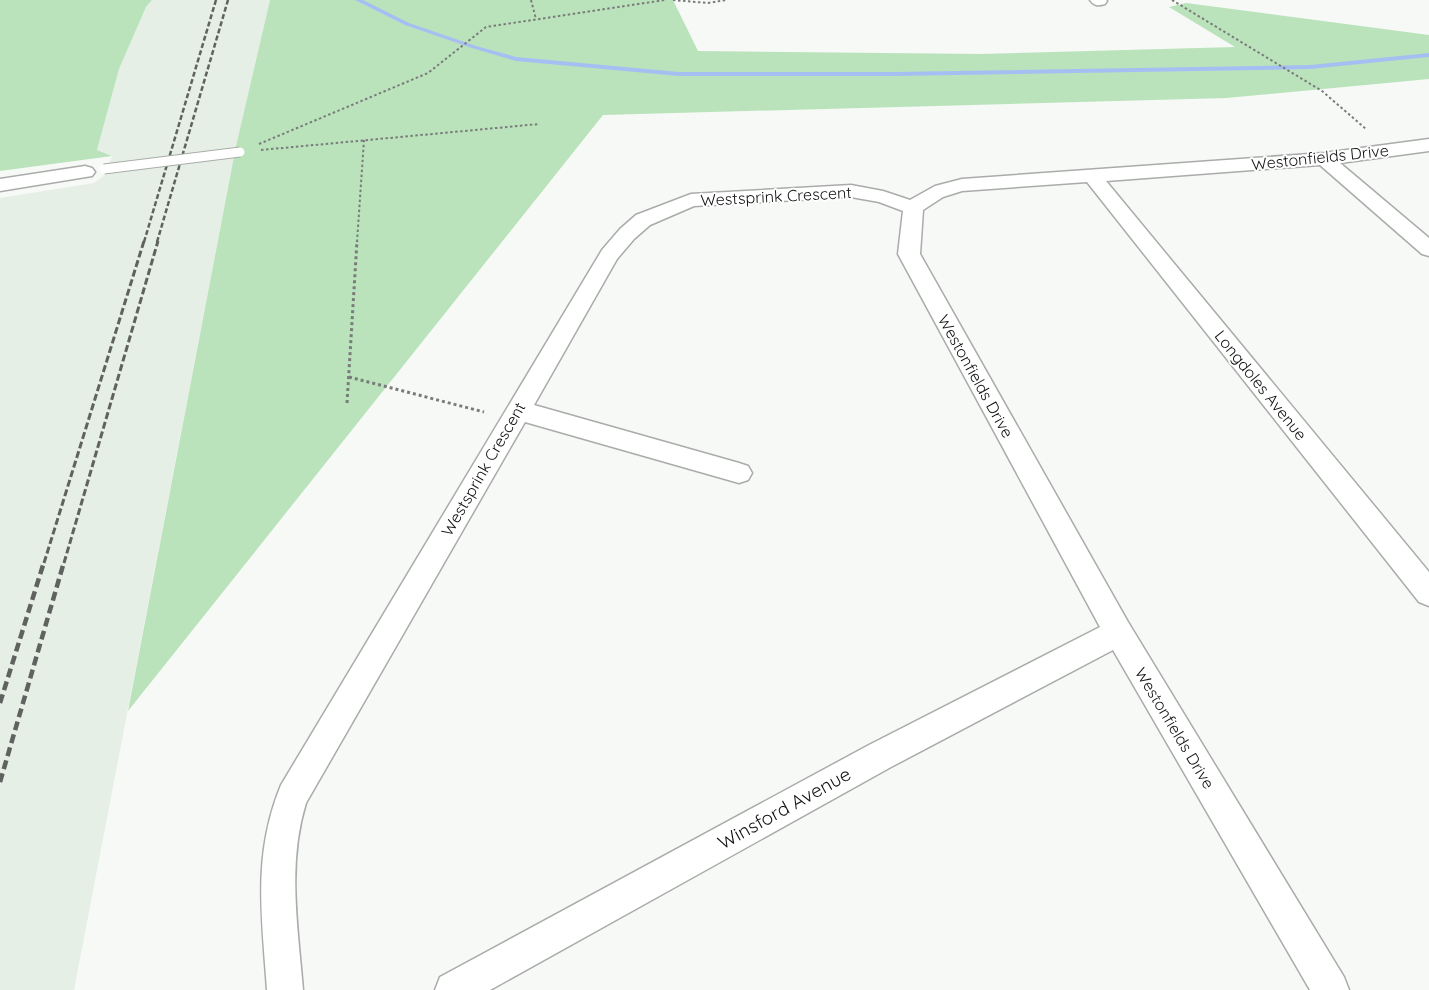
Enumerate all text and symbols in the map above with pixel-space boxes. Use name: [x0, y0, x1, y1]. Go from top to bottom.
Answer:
street label: Westonfields Drive: [1250, 140, 1390, 174]
street label: Westsprink Crescent: [700, 182, 852, 210]
street label: Westonfields Drive: [934, 311, 1018, 441]
street label: Longdoles Avenue: [1211, 326, 1311, 444]
street label: Westsprink Crescent: [437, 399, 529, 539]
street label: Westonfields Drive: [1131, 664, 1219, 792]
street label: Winsford Avenue: [713, 762, 855, 854]

